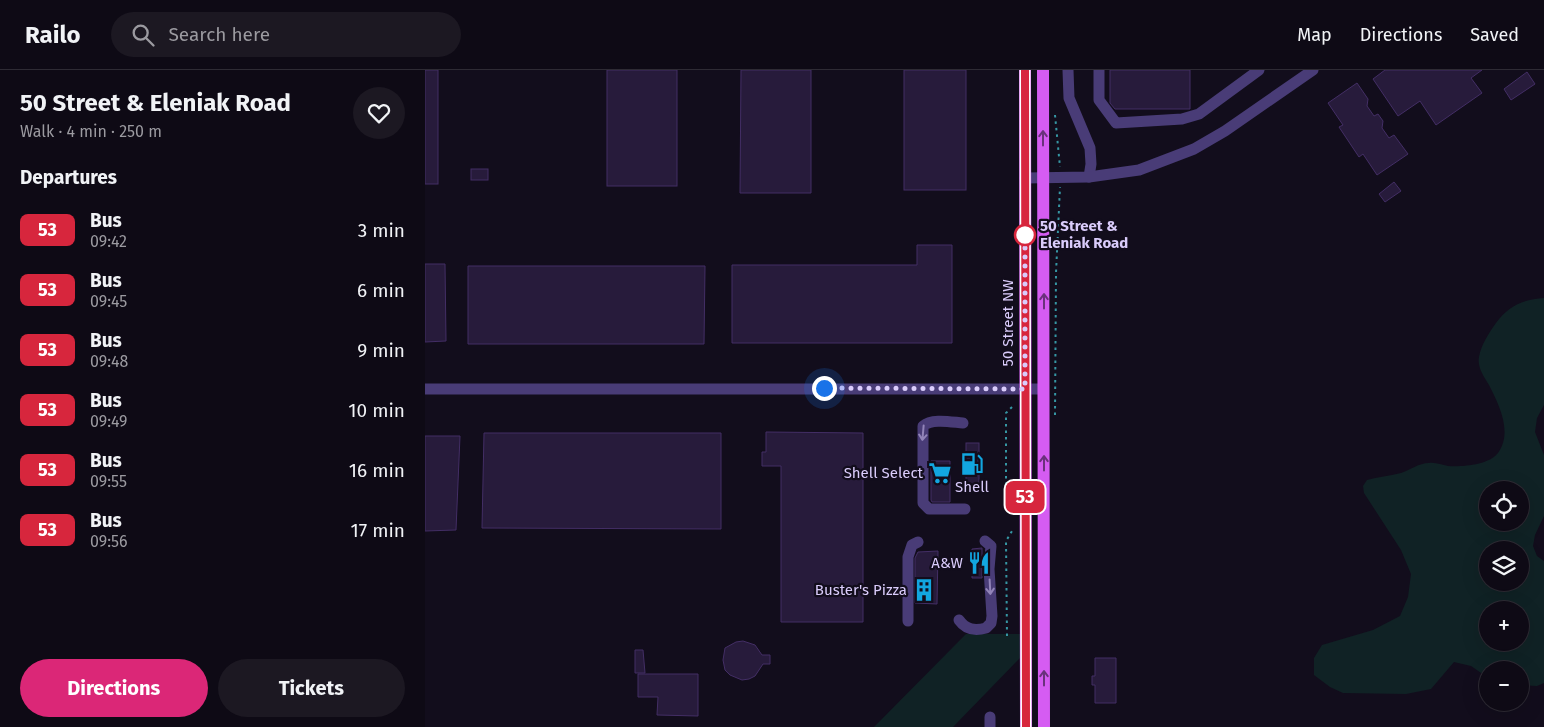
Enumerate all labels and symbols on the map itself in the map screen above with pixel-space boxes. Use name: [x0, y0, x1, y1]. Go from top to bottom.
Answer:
one-way arrow: [1038, 131, 1048, 147]
place label: 50 Street & Eleniak Road: [1040, 217, 1128, 252]
marker: 50 Street & Eleniak Road: [1014, 224, 1036, 246]
street label: 50 Street NW: [999, 279, 1017, 367]
one-way arrow: [1039, 293, 1049, 310]
your location: [812, 376, 837, 401]
one-way arrow: [919, 425, 928, 441]
fuel station icon: Shell: [959, 451, 985, 477]
one-way arrow: [1039, 456, 1049, 472]
supermarket icon: Shell Select: [927, 460, 953, 486]
place label: Shell Select: [844, 464, 924, 482]
place label: Shell: [955, 478, 990, 496]
line badge: 53: [1003, 481, 1047, 513]
restaurant icon: A&W: [966, 550, 992, 576]
place label: A&W: [931, 554, 964, 572]
building icon: Buster's Pizza: [911, 577, 937, 603]
one-way arrow: [986, 579, 995, 595]
place label: Buster's Pizza: [815, 581, 907, 599]
one-way arrow: [1039, 671, 1049, 687]

